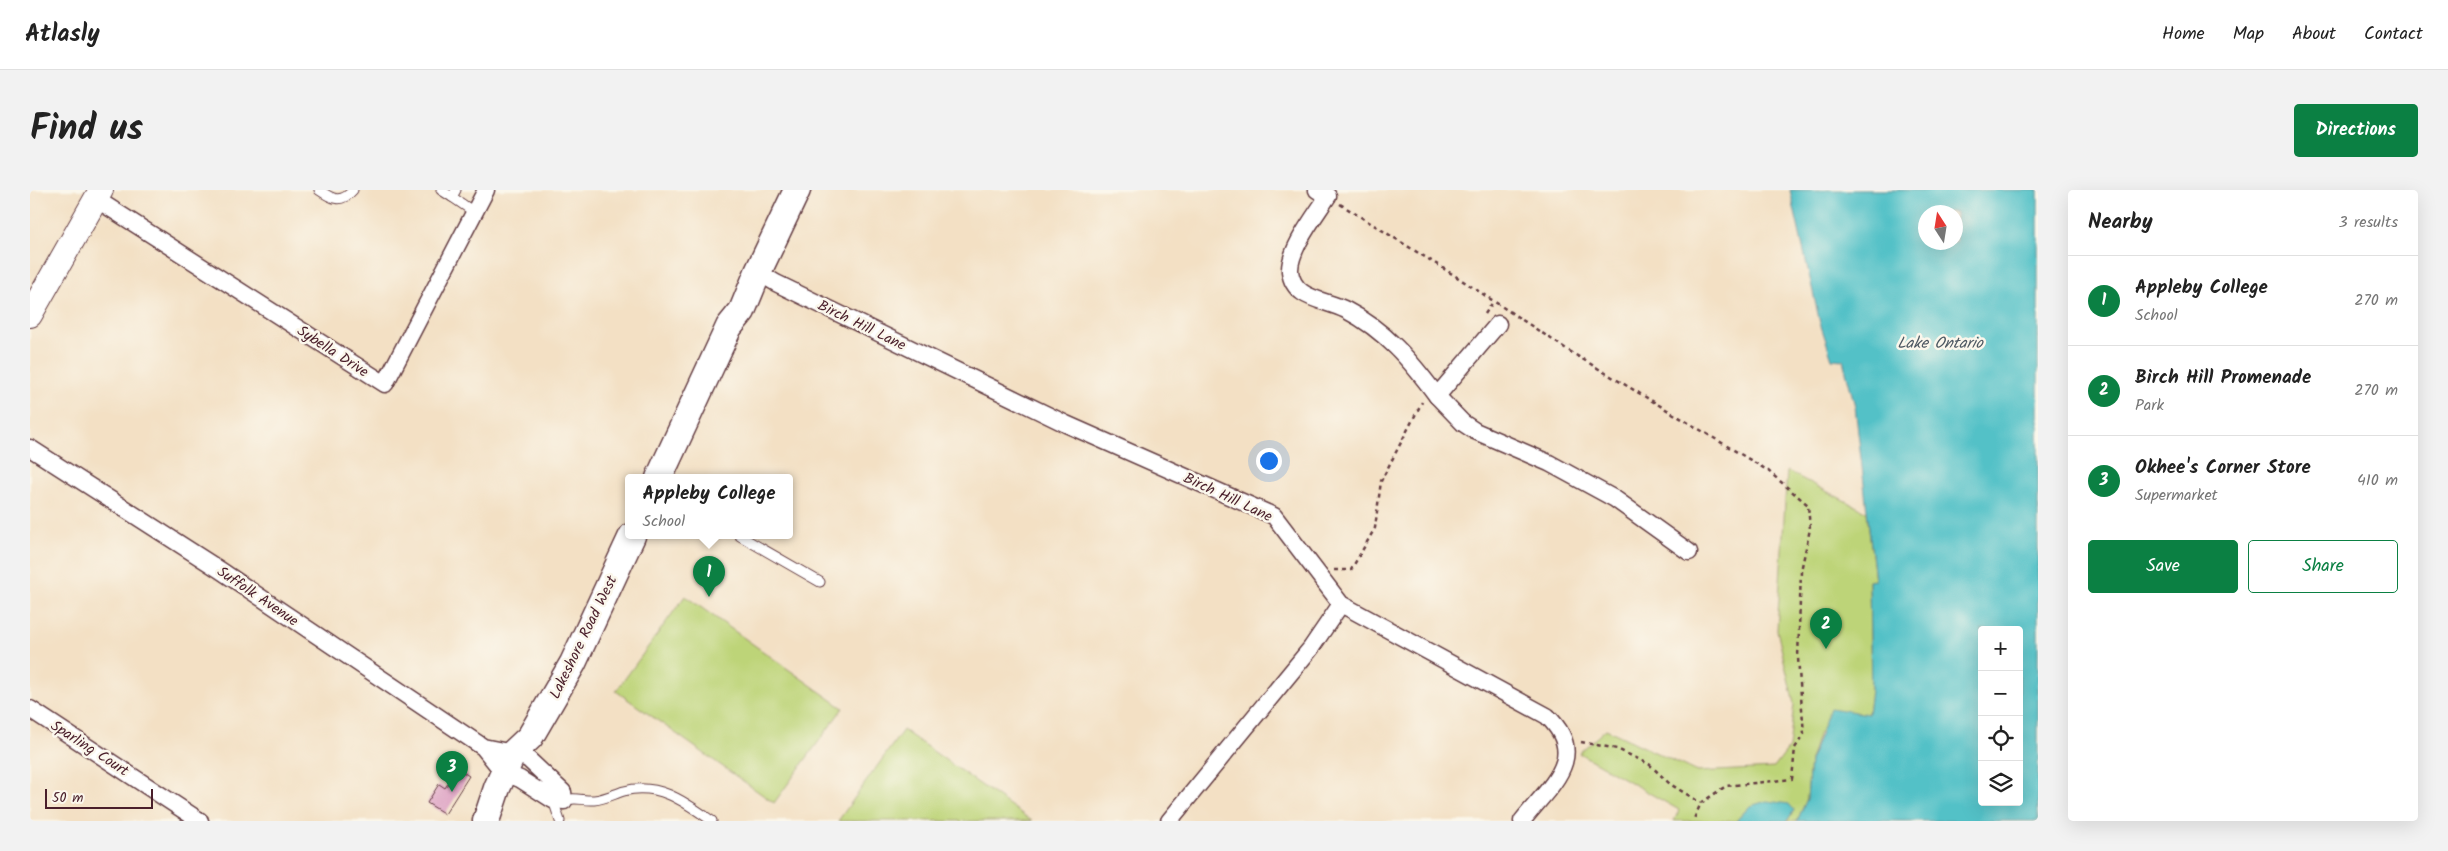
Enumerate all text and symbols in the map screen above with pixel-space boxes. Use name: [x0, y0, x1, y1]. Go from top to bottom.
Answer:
text: Atlasly: [25, 15, 100, 54]
text: Home: [2162, 20, 2205, 49]
text: Map: [2233, 20, 2264, 49]
text: About: [2292, 20, 2336, 49]
text: Contact: [2364, 20, 2423, 49]
text: Find us: [30, 102, 143, 158]
button: Directions: [2294, 104, 2418, 157]
north arrow: [1918, 205, 1963, 250]
text: Nearby: [2088, 206, 2153, 239]
text: 3 results: [2339, 210, 2398, 235]
text: Appleby College: [2135, 273, 2268, 303]
text: 1: [2102, 288, 2106, 313]
text: 270 m: [2354, 288, 2398, 313]
street label: Birch Hill Lane: [813, 294, 910, 358]
text: School: [2135, 303, 2178, 328]
street label: Sybella Drive: [292, 320, 373, 384]
water label: Lake Ontario: [1897, 331, 1985, 356]
text: Birch Hill Promenade: [2135, 363, 2311, 393]
text: 2: [2099, 378, 2109, 403]
text: 270 m: [2354, 378, 2398, 403]
text: Park: [2135, 393, 2164, 418]
your location: [1256, 448, 1282, 474]
text: Okhee's Corner Store: [2135, 453, 2311, 483]
street label: Birch Hill Lane: [1179, 467, 1276, 529]
text: 3: [2100, 468, 2108, 493]
text: 410 m: [2357, 468, 2398, 493]
popup: [625, 474, 793, 539]
text: Appleby College: [643, 479, 775, 509]
text: Supermarket: [2135, 483, 2218, 508]
text: School: [643, 509, 685, 534]
button: Save: [2088, 540, 2238, 593]
button: Share: [2248, 540, 2398, 593]
pin: 1: [693, 556, 725, 597]
street label: Suffolk Avenue: [212, 561, 303, 633]
street label: Lakeshore Road West: [544, 571, 624, 703]
pin: 2: [1810, 608, 1842, 649]
map controls: [1978, 626, 2023, 806]
button: +: [1978, 626, 2023, 671]
button: −: [1978, 671, 2023, 716]
street label: Sparling Court: [45, 714, 134, 783]
button: locate: [1978, 716, 2023, 761]
pin: 3: [436, 751, 468, 792]
button: layers: [1978, 761, 2023, 806]
scale bar: [45, 786, 152, 809]
text: 50 m: [52, 787, 83, 809]

